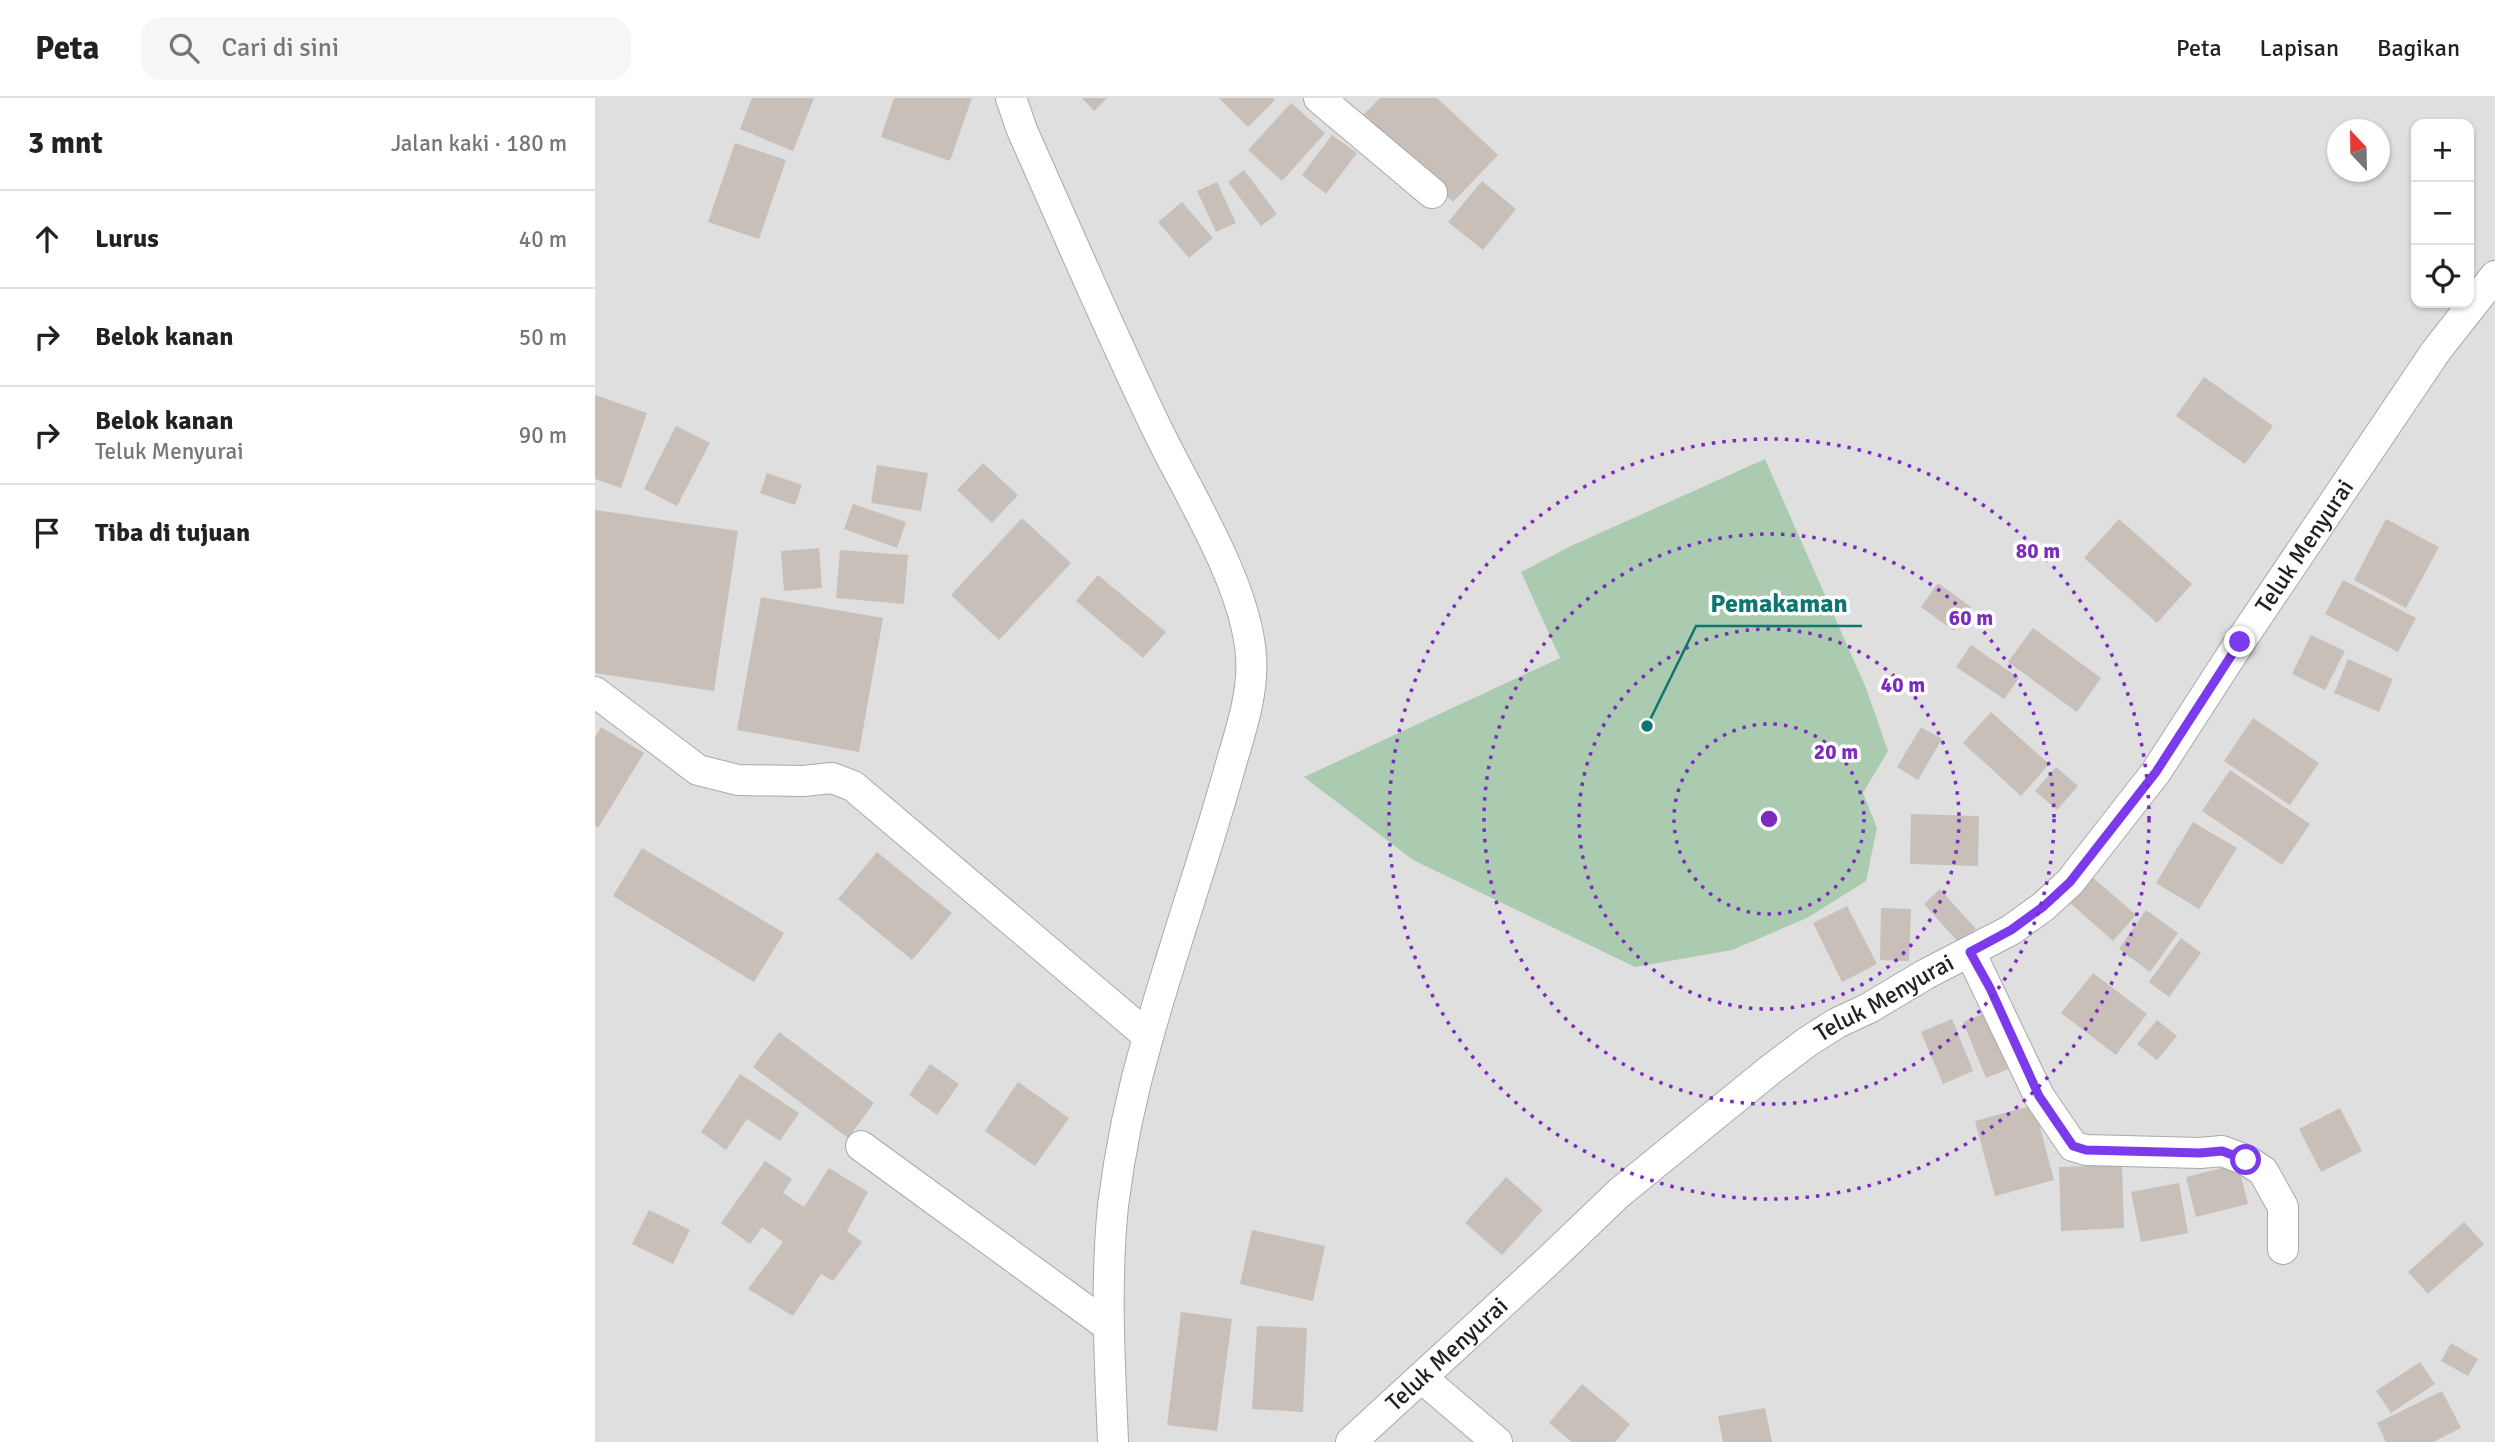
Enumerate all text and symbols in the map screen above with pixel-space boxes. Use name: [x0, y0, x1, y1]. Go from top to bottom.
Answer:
search box: [141, 17, 631, 80]
text: Peta: [35, 28, 99, 69]
icon: search: [165, 29, 203, 67]
text: Cari di sini: [221, 32, 339, 64]
text: Peta: [2176, 33, 2222, 63]
text: Lapisan: [2260, 33, 2339, 63]
text: Bagikan: [2377, 33, 2460, 63]
north arrow: [2327, 119, 2390, 182]
map controls: [2411, 119, 2474, 308]
button: +: [2411, 119, 2474, 182]
text: 3 mnt: [28, 125, 103, 162]
text: Jalan kaki · 180 m: [391, 129, 567, 158]
button: −: [2411, 182, 2474, 245]
icon: ahead: [28, 220, 66, 258]
text: Lurus: [95, 223, 159, 255]
text: 40 m: [519, 225, 567, 254]
button: locate: [2411, 245, 2474, 308]
icon: right: [28, 318, 66, 356]
text: Belok kanan: [95, 321, 233, 353]
text: 50 m: [519, 323, 567, 352]
text: Belok kanan: [95, 405, 233, 437]
icon: right: [28, 416, 66, 454]
text: 90 m: [519, 421, 567, 450]
text: Teluk Menyurai: [95, 437, 243, 466]
street label: Teluk Menyurai: [2249, 474, 2360, 619]
icon: arrive: [28, 514, 66, 552]
text: Tiba di tujuan: [95, 517, 250, 549]
text: 80 m: [2016, 538, 2060, 564]
callout: Pemakaman: [1696, 579, 1862, 626]
text: Pemakaman: [1710, 588, 1848, 620]
text: 60 m: [1949, 605, 1993, 631]
route end: [2224, 626, 2255, 657]
text: 40 m: [1881, 672, 1925, 698]
text: 20 m: [1814, 739, 1858, 765]
centre of rings: [1757, 807, 1781, 831]
street label: Teluk Menyurai: [1809, 947, 1959, 1049]
route start: [2230, 1144, 2261, 1175]
street label: Teluk Menyurai: [1380, 1291, 1514, 1418]

